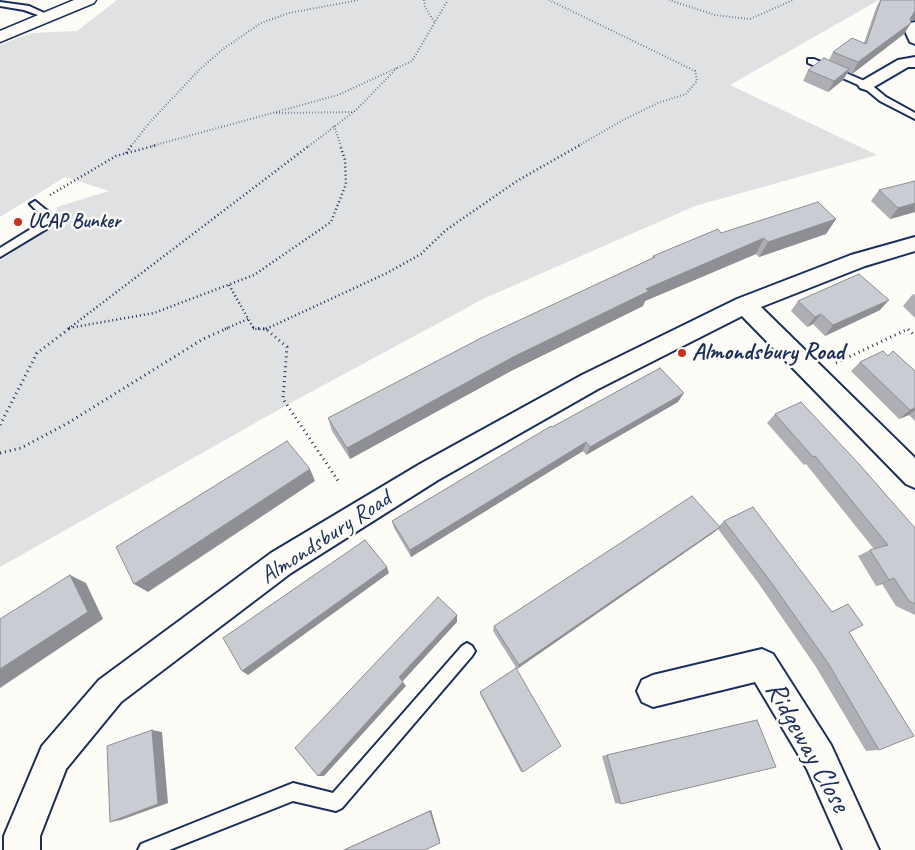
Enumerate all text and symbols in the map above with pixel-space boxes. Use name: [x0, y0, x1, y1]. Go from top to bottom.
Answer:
place label: UCAP Bunker: [28, 210, 120, 234]
marker: UCAP Bunker: [12, 216, 24, 228]
place label: Almondsbury Road: [692, 339, 844, 367]
marker: Almondsbury Road: [676, 347, 688, 359]
street label: Almondsbury Road: [255, 485, 397, 591]
street label: Ridgeway Close: [757, 676, 857, 818]

